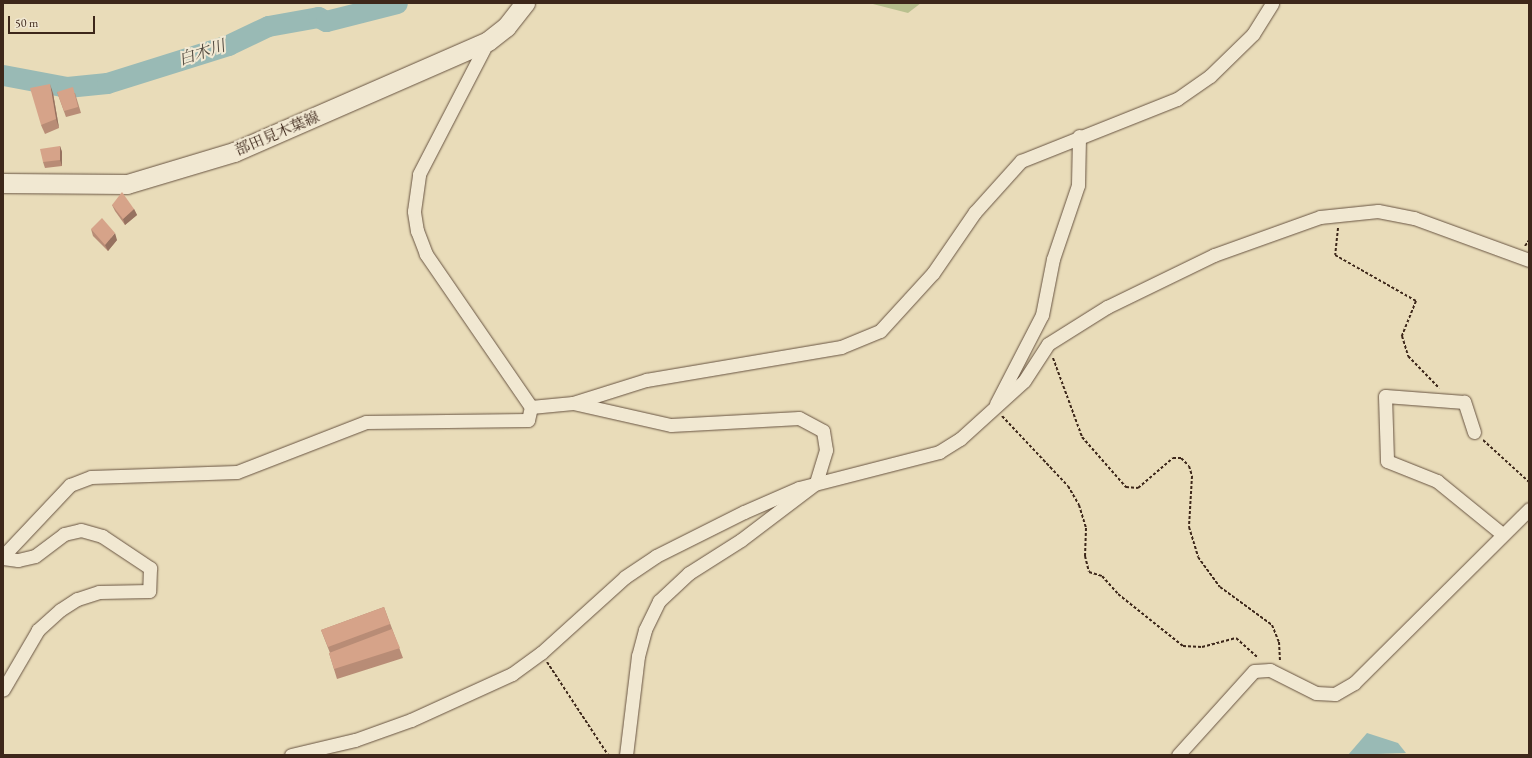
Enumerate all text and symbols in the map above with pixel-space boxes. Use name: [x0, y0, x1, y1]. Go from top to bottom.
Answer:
scale bar: [10, 8, 97, 34]
text: 50 m: [15, 15, 38, 31]
water label: 白木川: [176, 36, 228, 70]
street label: 部田見木葉線: [232, 107, 322, 159]

